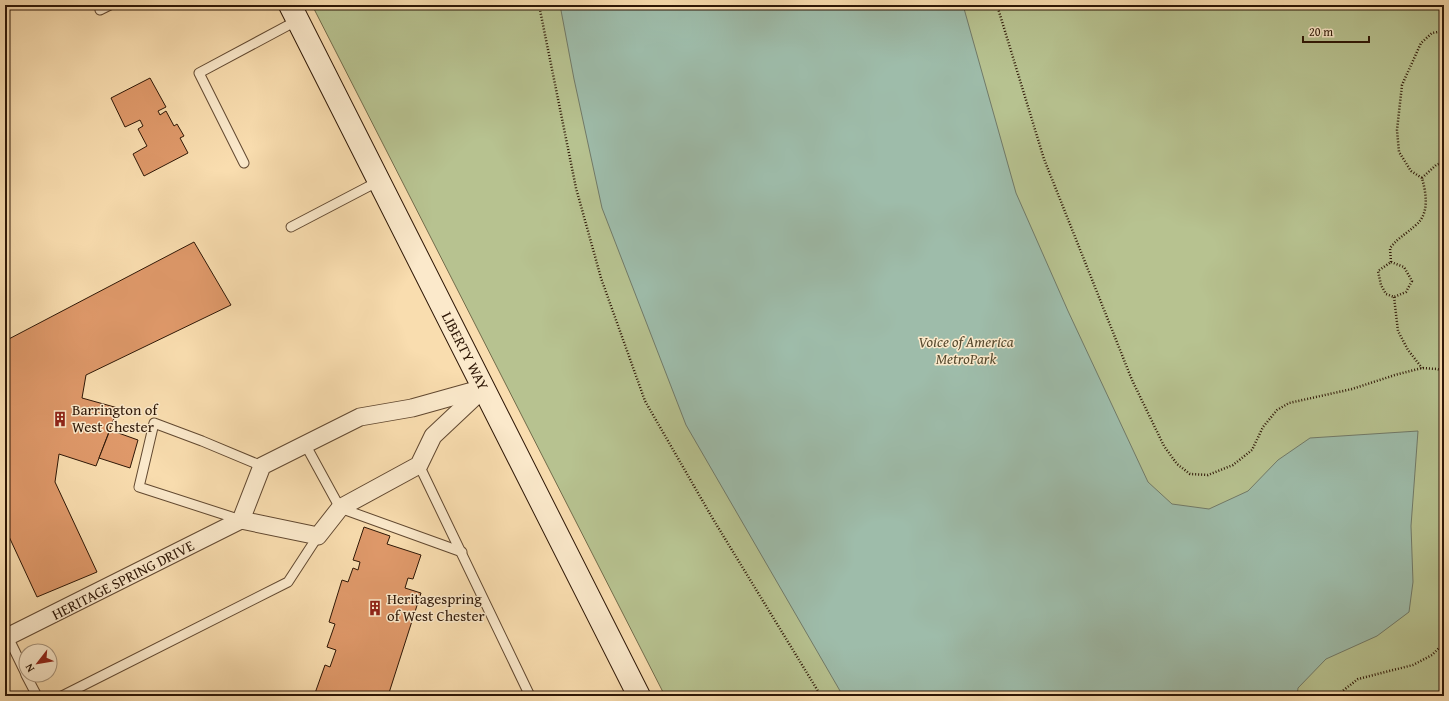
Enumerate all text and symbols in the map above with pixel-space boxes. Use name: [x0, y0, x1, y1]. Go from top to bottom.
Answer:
scale bar: [1303, 18, 1369, 44]
text: 20 m: [1309, 23, 1333, 40]
street label: LIBERTY WAY: [437, 308, 494, 394]
park label: Voice of America MetroPark: [918, 331, 1014, 369]
place label: Barrington of West Chester: [72, 399, 159, 437]
building icon: Barrington of West Chester: [51, 410, 69, 428]
street label: HERITAGE SPRING DRIVE: [48, 534, 198, 625]
place label: Heritagespring of West Chester: [387, 588, 485, 626]
building icon: Heritagespring of West Chester: [366, 599, 384, 617]
north arrow: [18, 643, 58, 683]
text: N: [20, 660, 38, 675]

